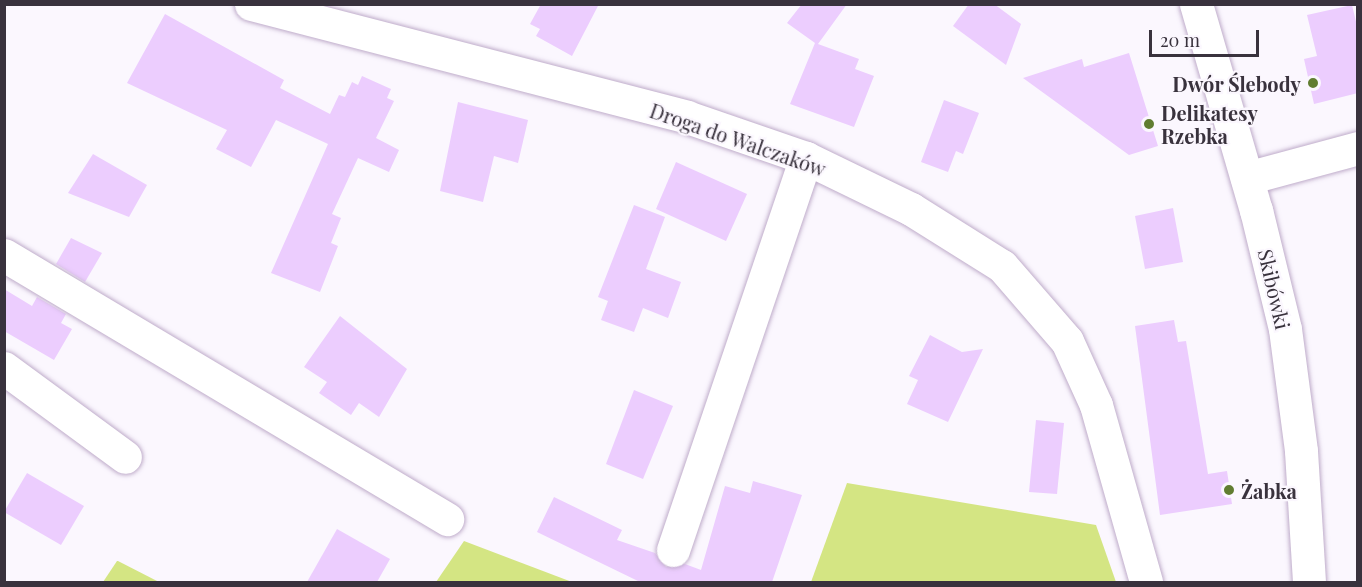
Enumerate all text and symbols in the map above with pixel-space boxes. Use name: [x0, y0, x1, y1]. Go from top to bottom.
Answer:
scale bar: [1152, 18, 1262, 56]
text: 20 m: [1160, 28, 1200, 52]
place label: Dwór Ślebody: [1172, 71, 1301, 95]
marker: Dwór Ślebody: [1306, 76, 1320, 90]
street label: Droga do Walczaków: [647, 98, 829, 180]
place label: Delikatesy Rzebka: [1161, 100, 1258, 147]
marker: Delikatesy Rzebka: [1142, 117, 1156, 131]
street label: Skibówki: [1254, 247, 1296, 331]
place label: Żabka: [1241, 478, 1297, 502]
marker: Żabka: [1222, 483, 1236, 497]

